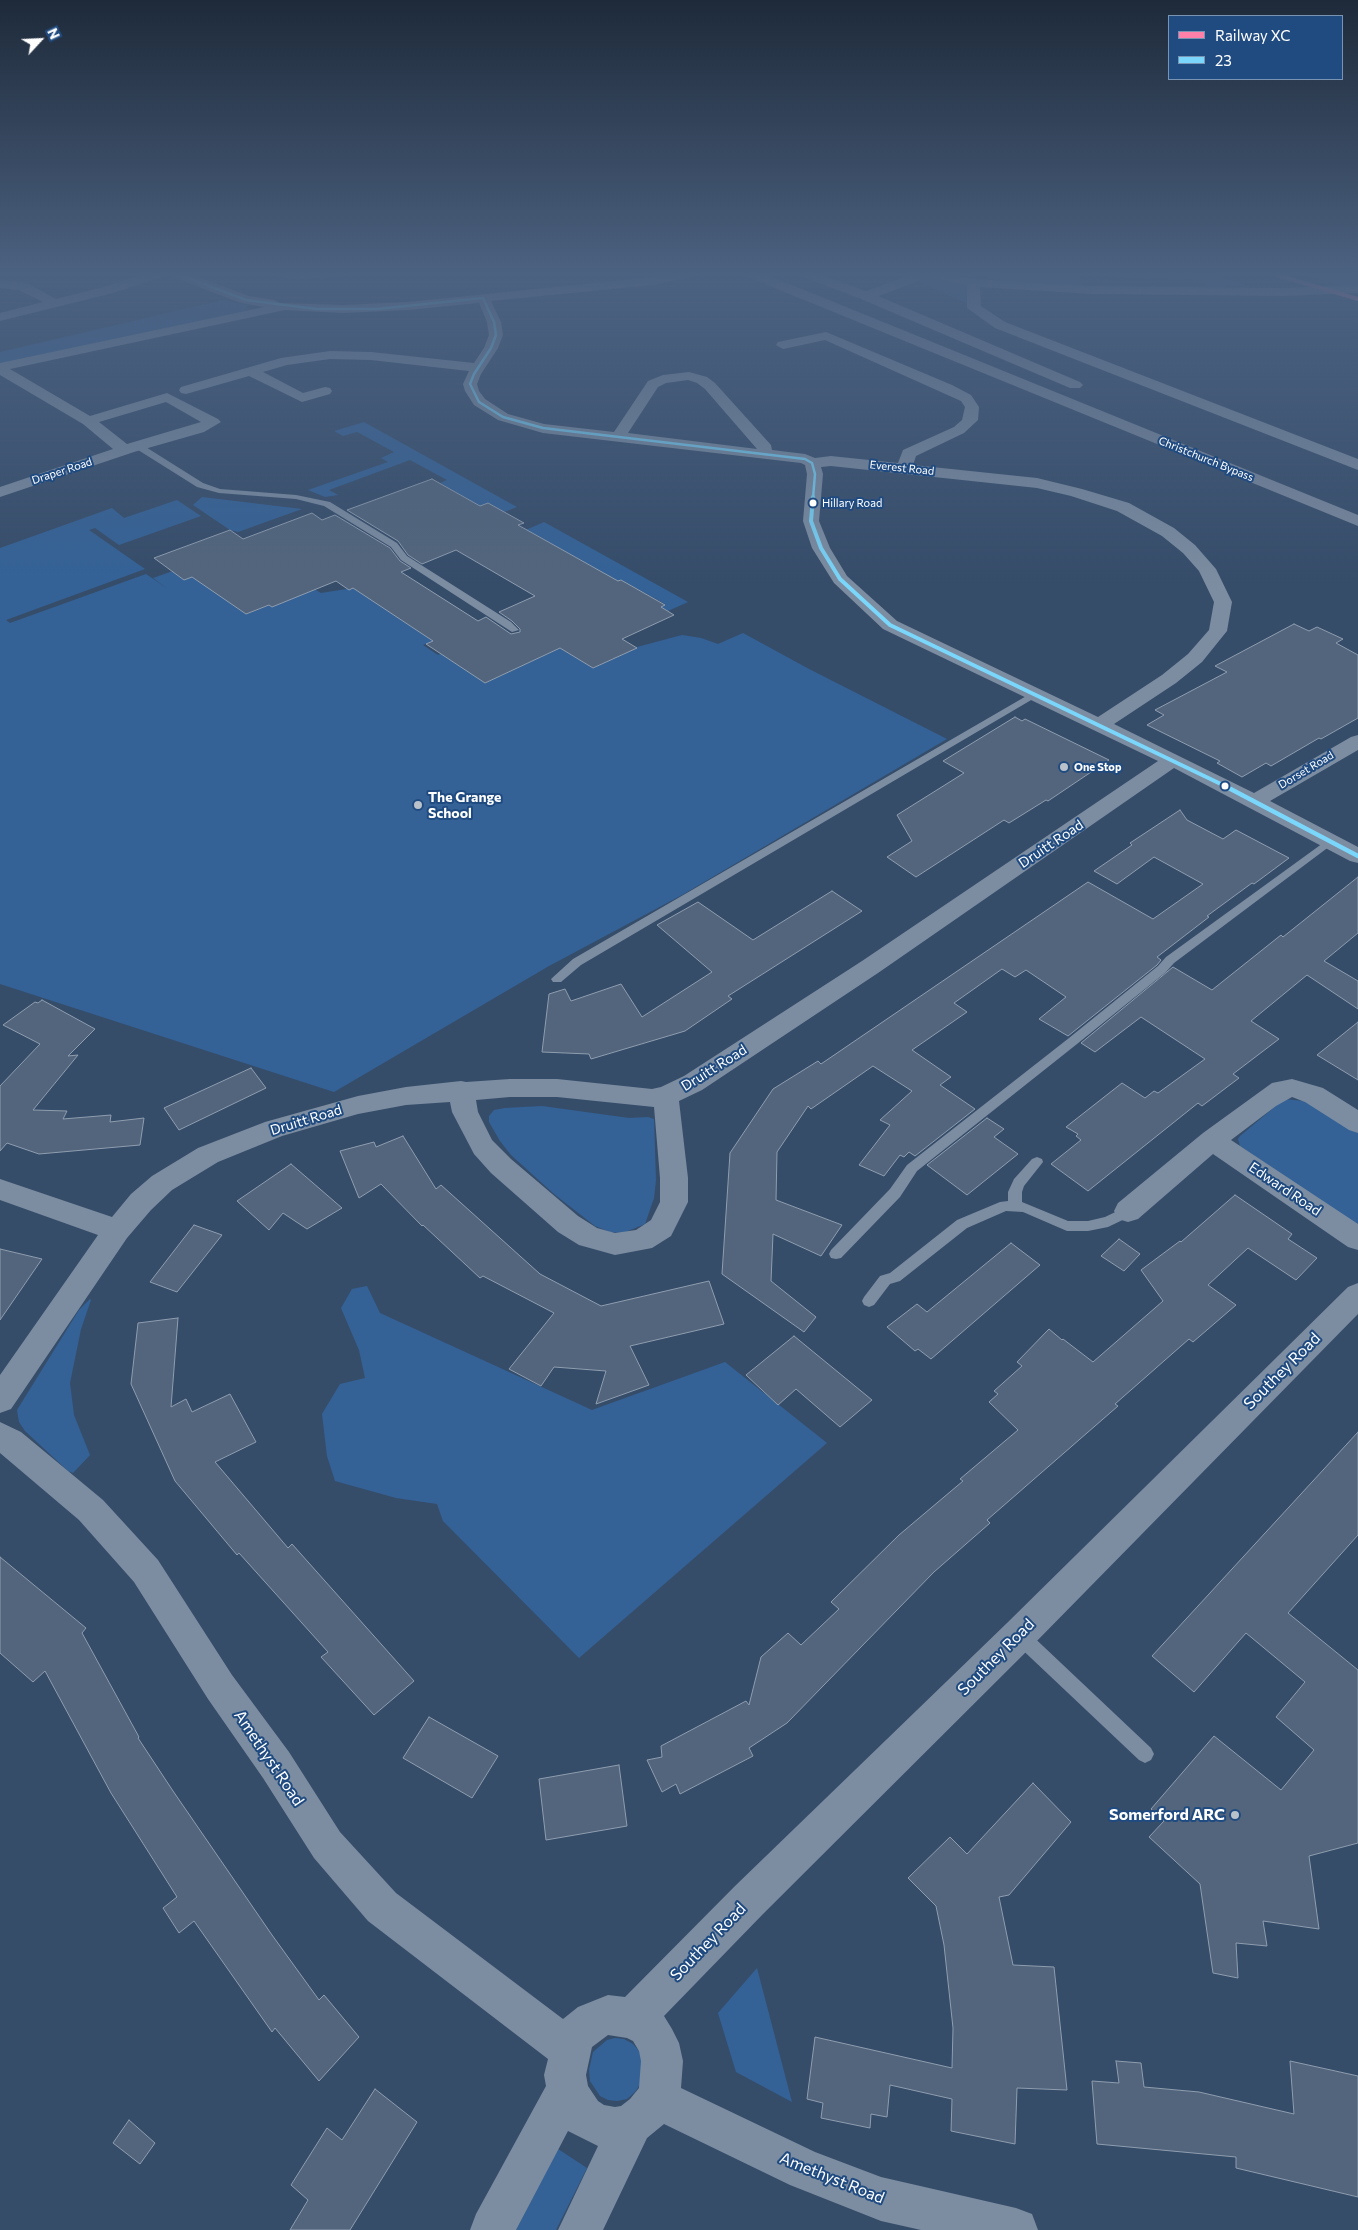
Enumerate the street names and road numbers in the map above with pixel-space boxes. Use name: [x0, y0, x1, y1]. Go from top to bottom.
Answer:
street label: Christchurch Bypass: [1157, 434, 1255, 484]
street label: Draper Road: [30, 455, 94, 487]
street label: Everest Road: [869, 458, 935, 478]
street label: Dorset Road: [1276, 748, 1336, 792]
street label: Druitt Road: [1016, 816, 1086, 872]
street label: Druitt Road: [678, 1041, 750, 1095]
street label: Druitt Road: [268, 1101, 344, 1139]
street label: Edward Road: [1246, 1159, 1324, 1219]
street label: Southey Road: [1240, 1329, 1324, 1413]
street label: Southey Road: [954, 1615, 1038, 1699]
street label: Amethyst Road: [230, 1707, 308, 1809]
street label: Southey Road: [666, 1899, 750, 1985]
street label: Amethyst Road: [777, 2148, 887, 2208]

